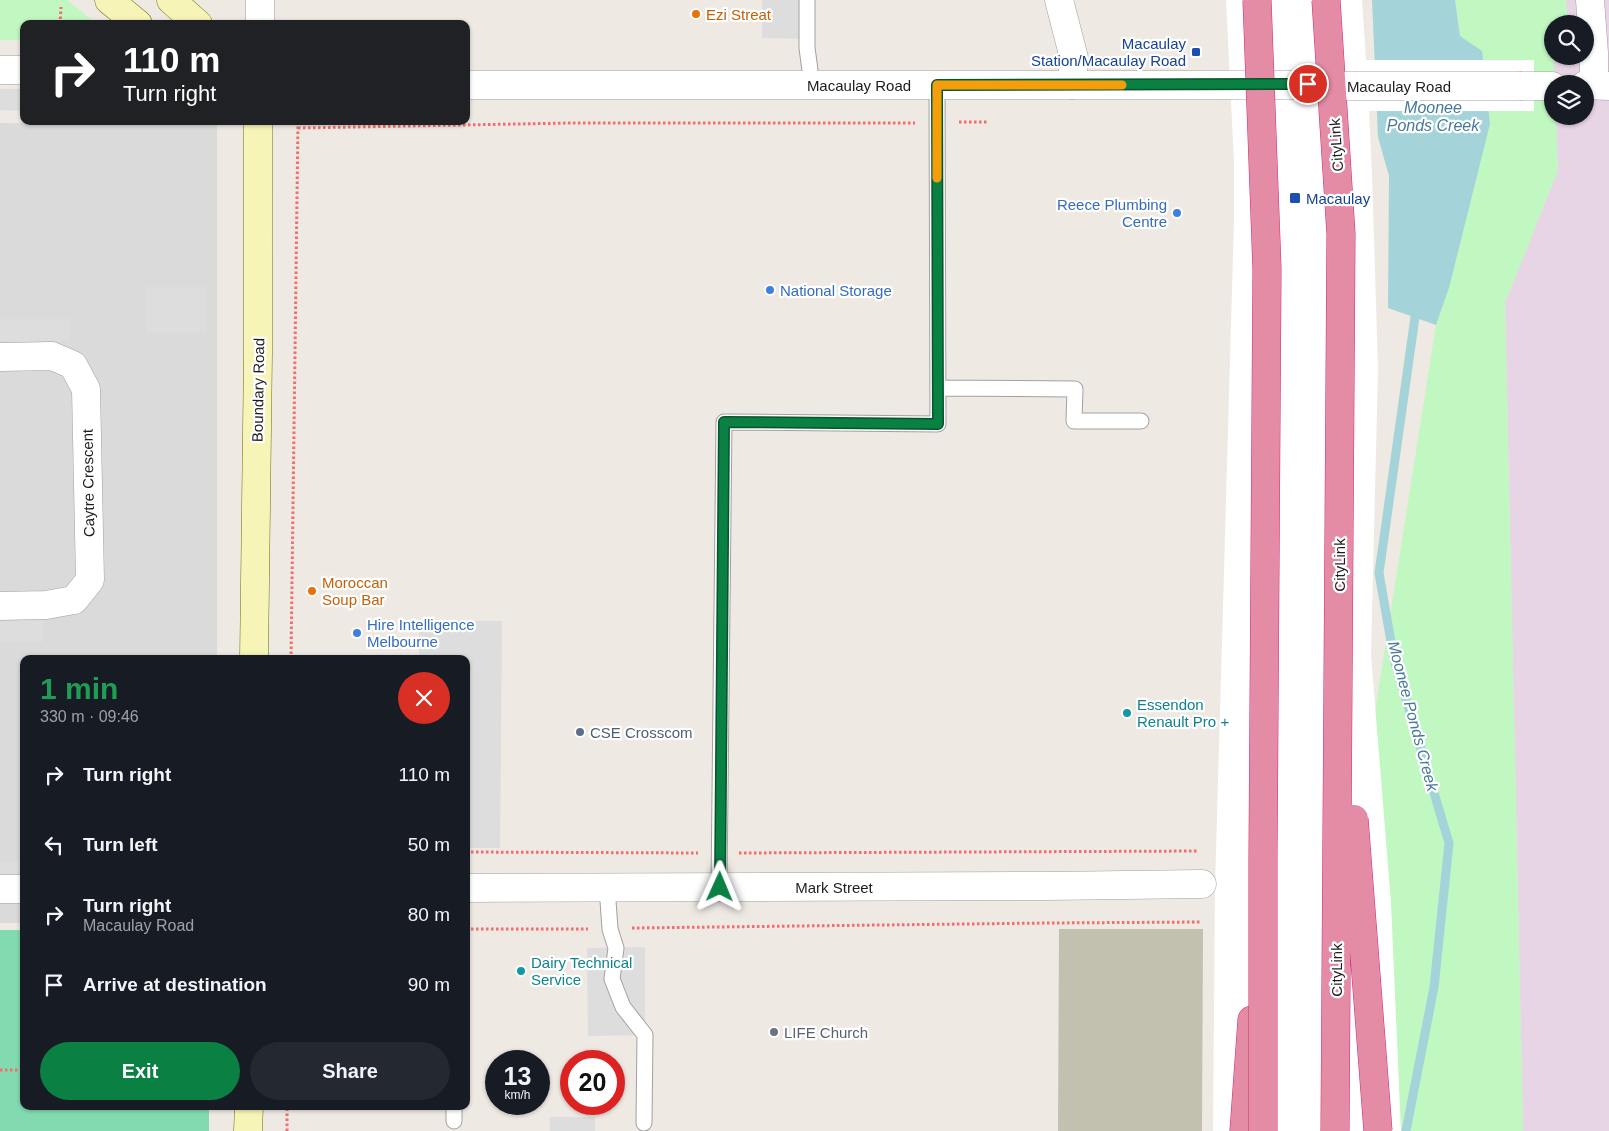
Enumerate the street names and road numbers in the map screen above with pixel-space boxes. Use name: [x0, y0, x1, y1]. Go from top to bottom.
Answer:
street label: Macaulay Road: [807, 77, 911, 94]
street label: Macaulay Road: [1347, 78, 1451, 95]
street label: CityLink: [1326, 117, 1346, 172]
street label: Boundary Road: [249, 338, 267, 442]
street label: Caytre Crescent: [79, 428, 97, 537]
street label: CityLink: [1331, 538, 1348, 592]
street label: Mark Street: [795, 879, 874, 896]
street label: CityLink: [1328, 943, 1345, 997]

